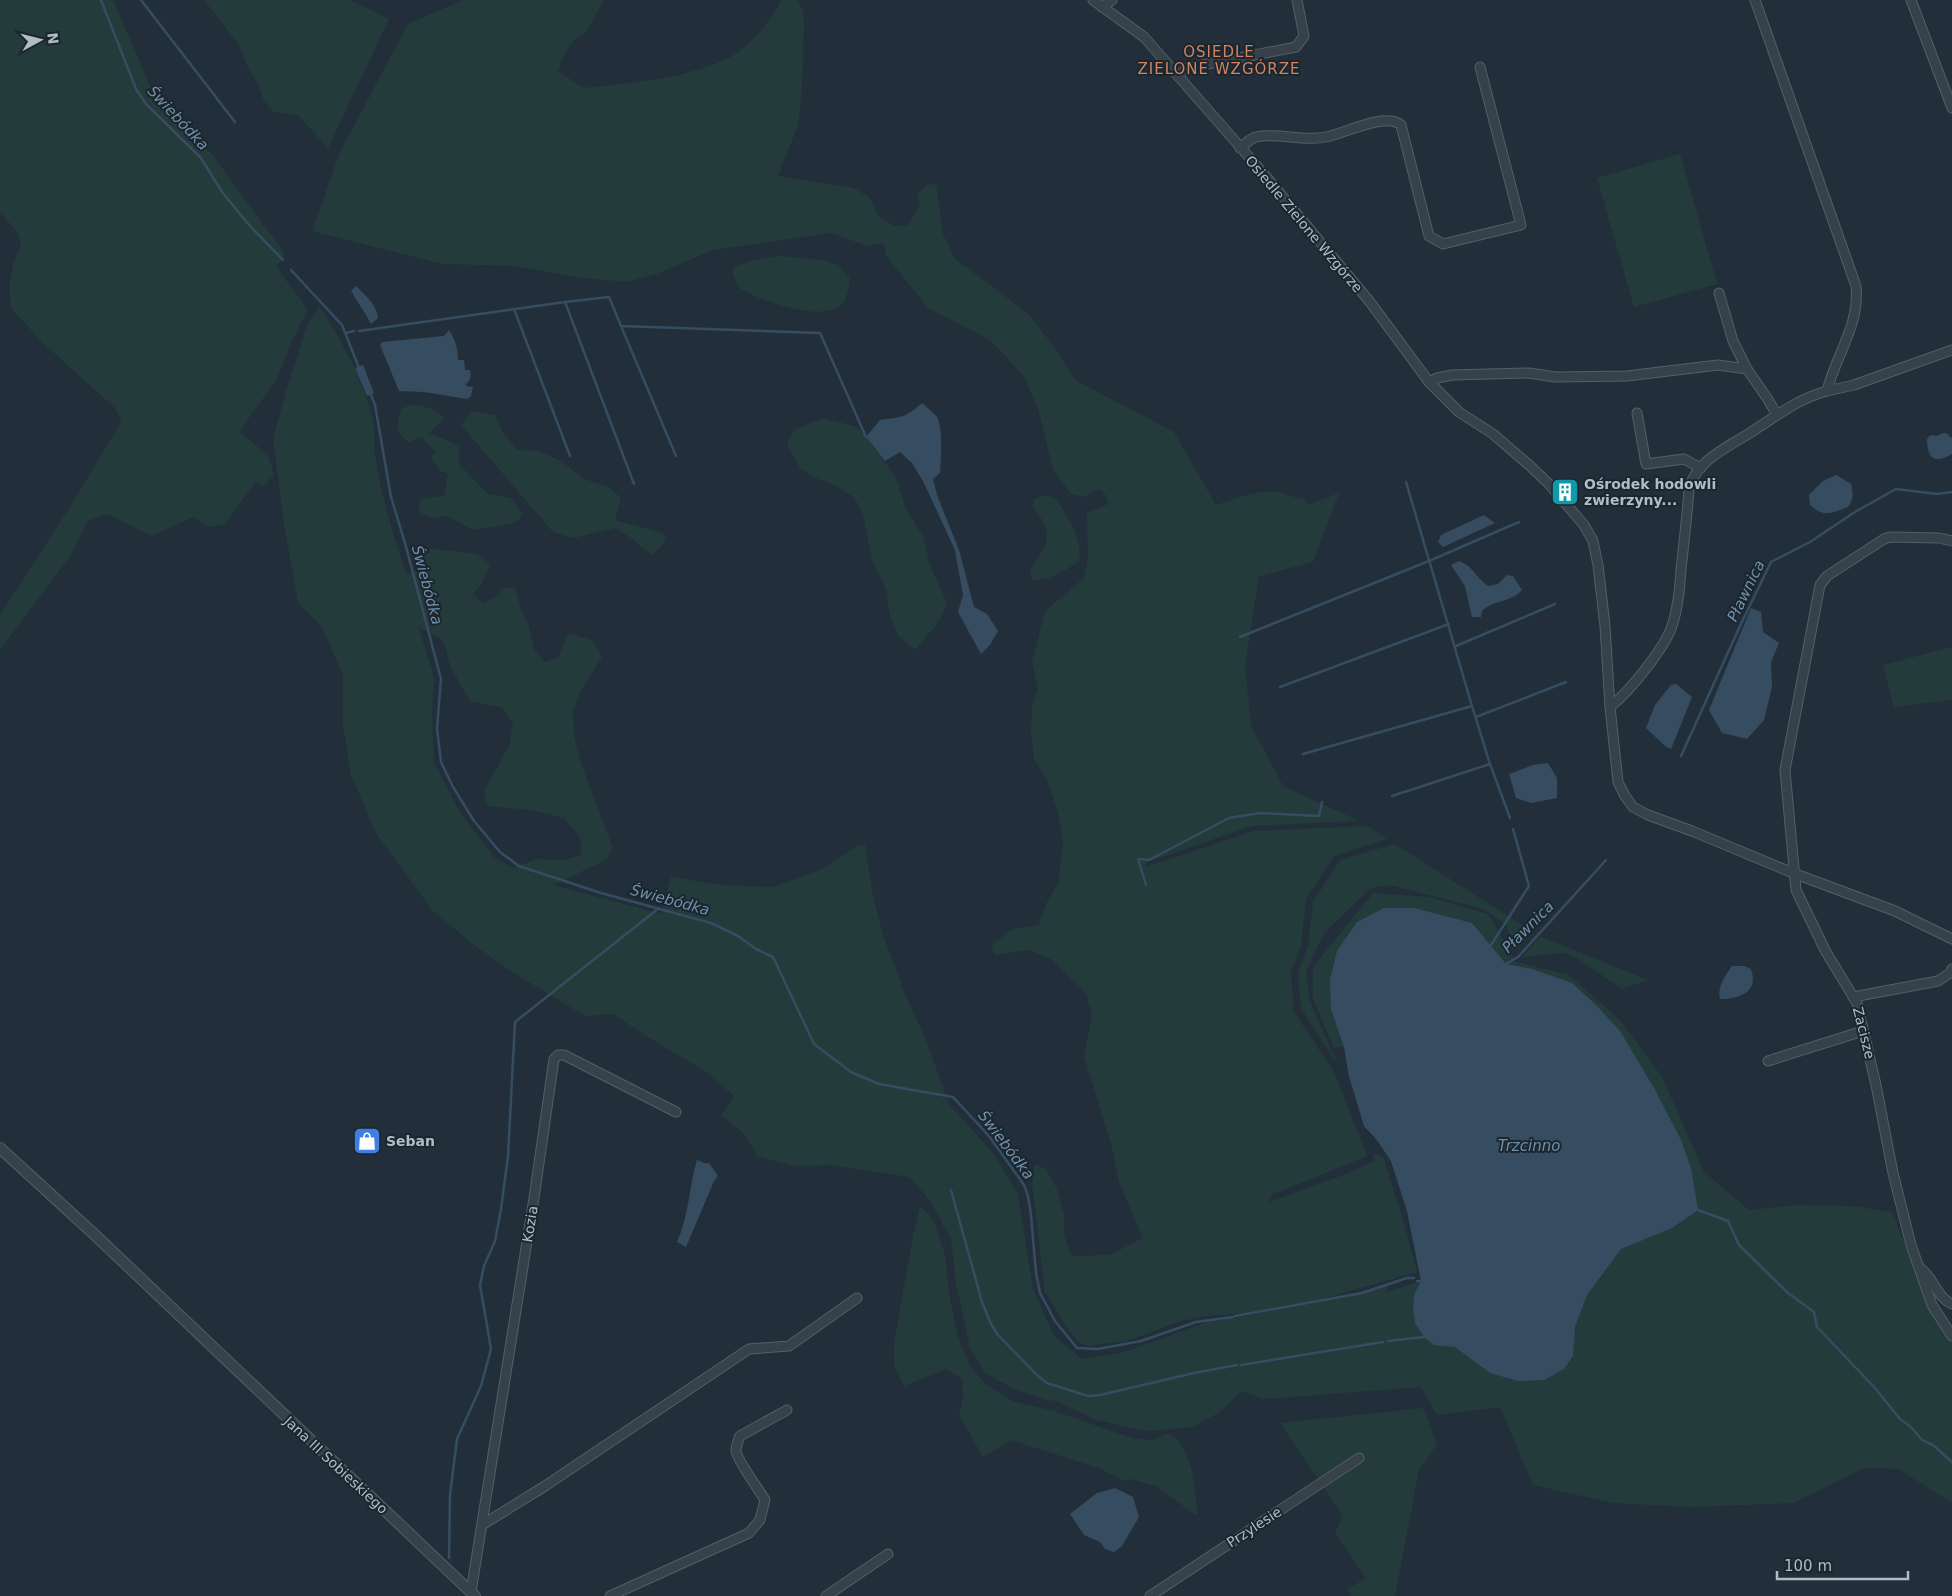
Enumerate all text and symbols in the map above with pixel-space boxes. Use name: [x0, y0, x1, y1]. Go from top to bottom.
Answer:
north arrow: [15, 15, 65, 65]
text: N: [44, 32, 62, 45]
district label: OSIEDLE ZIELONE WZGÓRZE: [1138, 43, 1301, 78]
water label: Świebódka: [144, 81, 213, 154]
street label: Osiedle Zielone Wzgórze: [1242, 152, 1366, 296]
place label: Ośrodek hodowli zwierzyny...: [1584, 476, 1716, 508]
building icon: Ośrodek hodowli zwierzyny...: [1550, 477, 1580, 507]
water label: Świebódka: [408, 543, 447, 627]
water label: Pławnica: [1723, 557, 1769, 625]
water label: Świebódka: [628, 880, 712, 919]
water label: Pławnica: [1498, 897, 1558, 957]
street label: Zacisze: [1850, 1005, 1878, 1061]
water label: Świebódka: [974, 1107, 1038, 1183]
shop icon: Seban: [352, 1126, 382, 1156]
place label: Seban: [386, 1133, 435, 1149]
water label: Trzcinno: [1498, 1137, 1560, 1155]
street label: Kozia: [519, 1205, 541, 1243]
street label: Jana III Sobieskiego: [280, 1412, 391, 1517]
street label: Przylesie: [1224, 1503, 1284, 1551]
scale bar: [1777, 1548, 1908, 1580]
text: 100 m: [1784, 1557, 1832, 1575]

